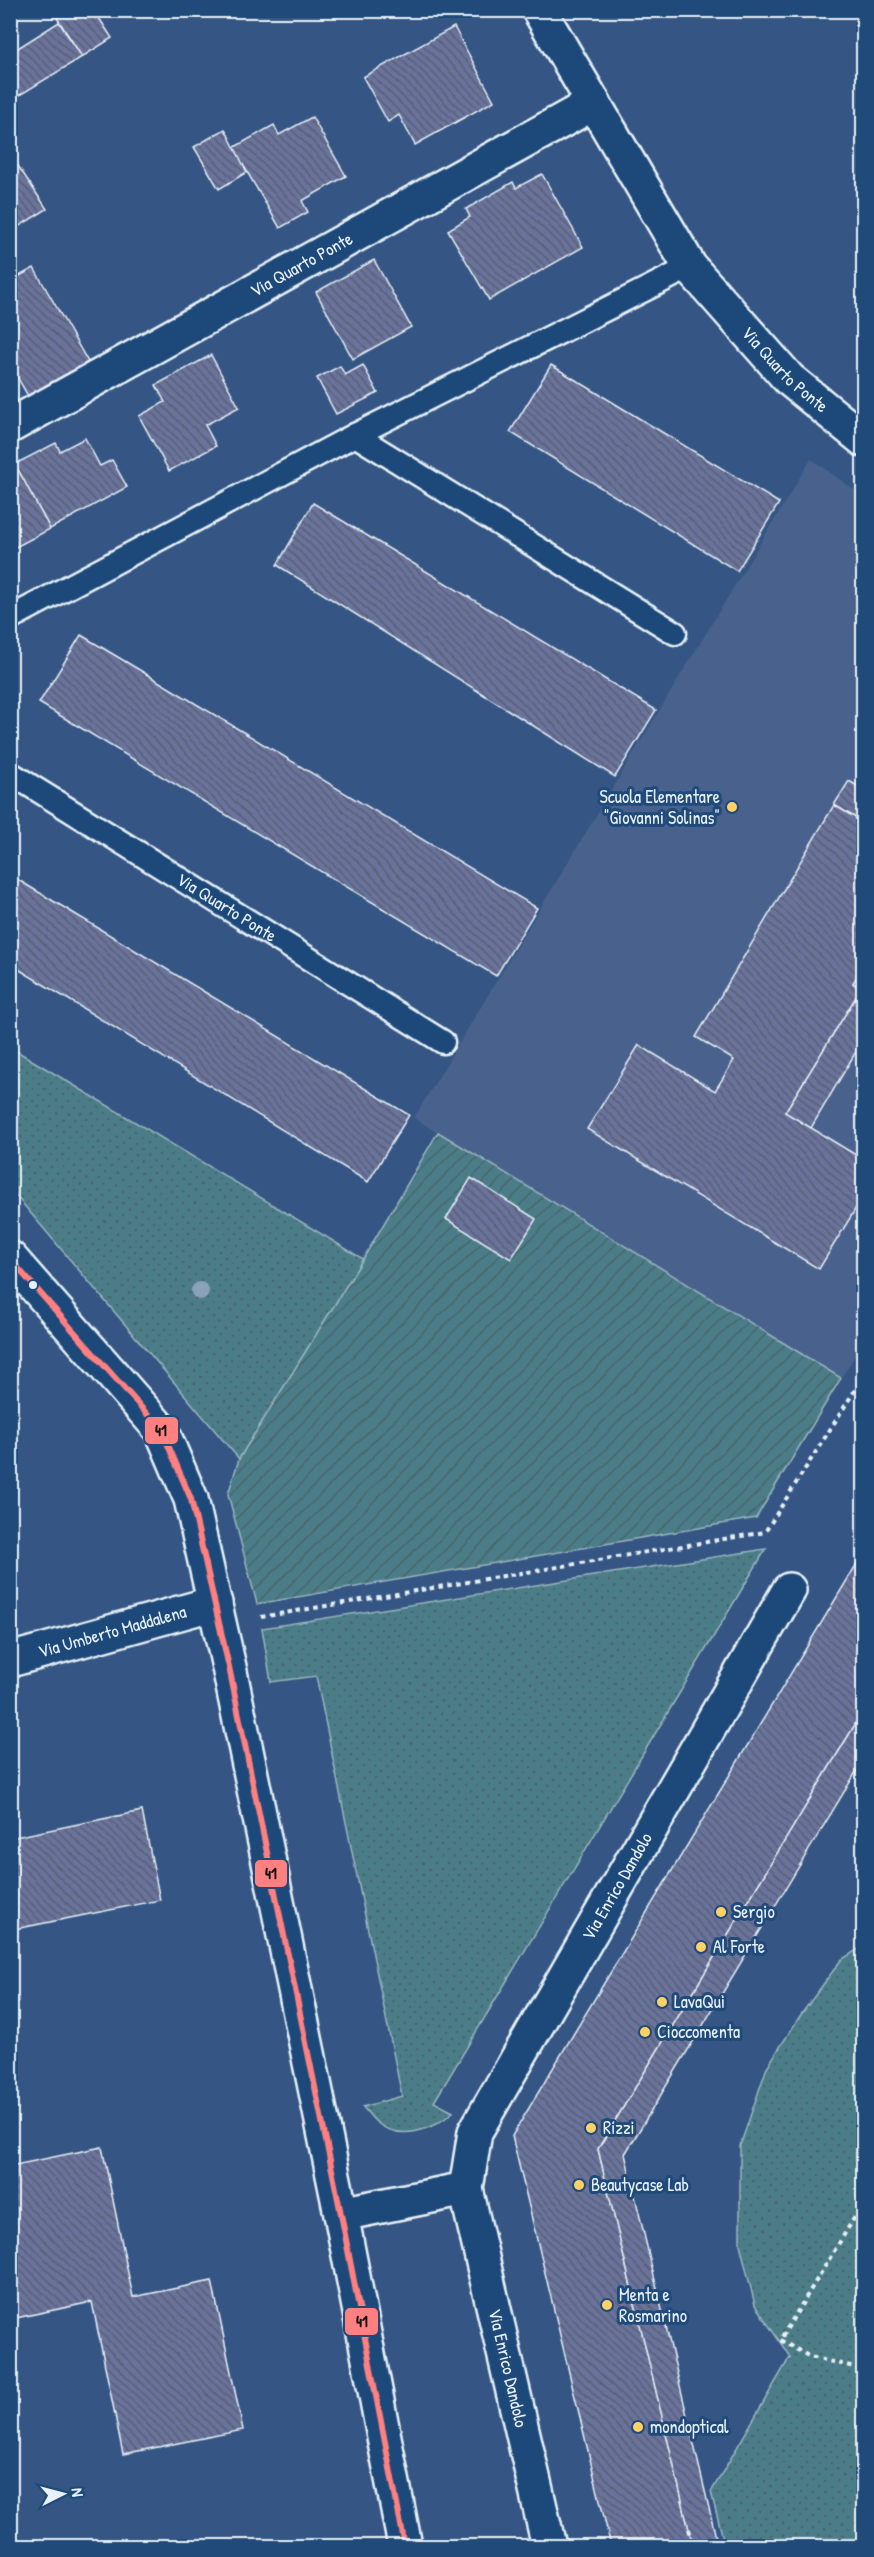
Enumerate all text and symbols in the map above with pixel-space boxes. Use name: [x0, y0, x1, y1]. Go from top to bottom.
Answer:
street label: Via Quarto Ponte: [245, 226, 357, 303]
street label: Via Quarto Ponte: [736, 321, 834, 418]
place label: Scuola Elementare "Giovanni Solinas": [600, 784, 720, 830]
marker: Scuola Elementare "Giovanni Solinas": [725, 800, 739, 814]
street label: Via Quarto Ponte: [172, 867, 282, 948]
unlabelled marker: [27, 1279, 39, 1291]
line badge: 41: [144, 1416, 179, 1445]
text: 41: [155, 1419, 167, 1441]
street label: Via Umberto Maddalena: [35, 1599, 189, 1664]
street label: Via Enrico Dandolo: [576, 1828, 658, 1945]
line badge: 41: [254, 1859, 288, 1888]
text: 41: [265, 1862, 277, 1884]
place label: Sergio: [733, 1899, 775, 1924]
marker: Sergio: [714, 1905, 728, 1919]
place label: Al Forte: [713, 1934, 765, 1959]
marker: Al Forte: [694, 1940, 708, 1954]
place label: LavaQui: [674, 1989, 725, 2014]
marker: LavaQui: [655, 1995, 669, 2009]
place label: Cioccomenta: [657, 2019, 740, 2044]
marker: Cioccomenta: [638, 2025, 652, 2039]
place label: Rizzi: [603, 2115, 635, 2140]
marker: Rizzi: [584, 2121, 598, 2135]
place label: Beautycase Lab: [591, 2172, 689, 2197]
marker: Beautycase Lab: [572, 2178, 586, 2192]
place label: Menta e Rosmarino: [619, 2282, 687, 2328]
marker: Menta e Rosmarino: [600, 2298, 614, 2312]
street label: Via Enrico Dandolo: [483, 2306, 534, 2430]
line badge: 41: [344, 2307, 379, 2336]
text: 41: [356, 2310, 368, 2332]
place label: mondoptical: [650, 2414, 729, 2439]
marker: mondoptical: [631, 2420, 645, 2434]
north arrow: [33, 2464, 93, 2524]
text: N: [67, 2487, 89, 2498]

